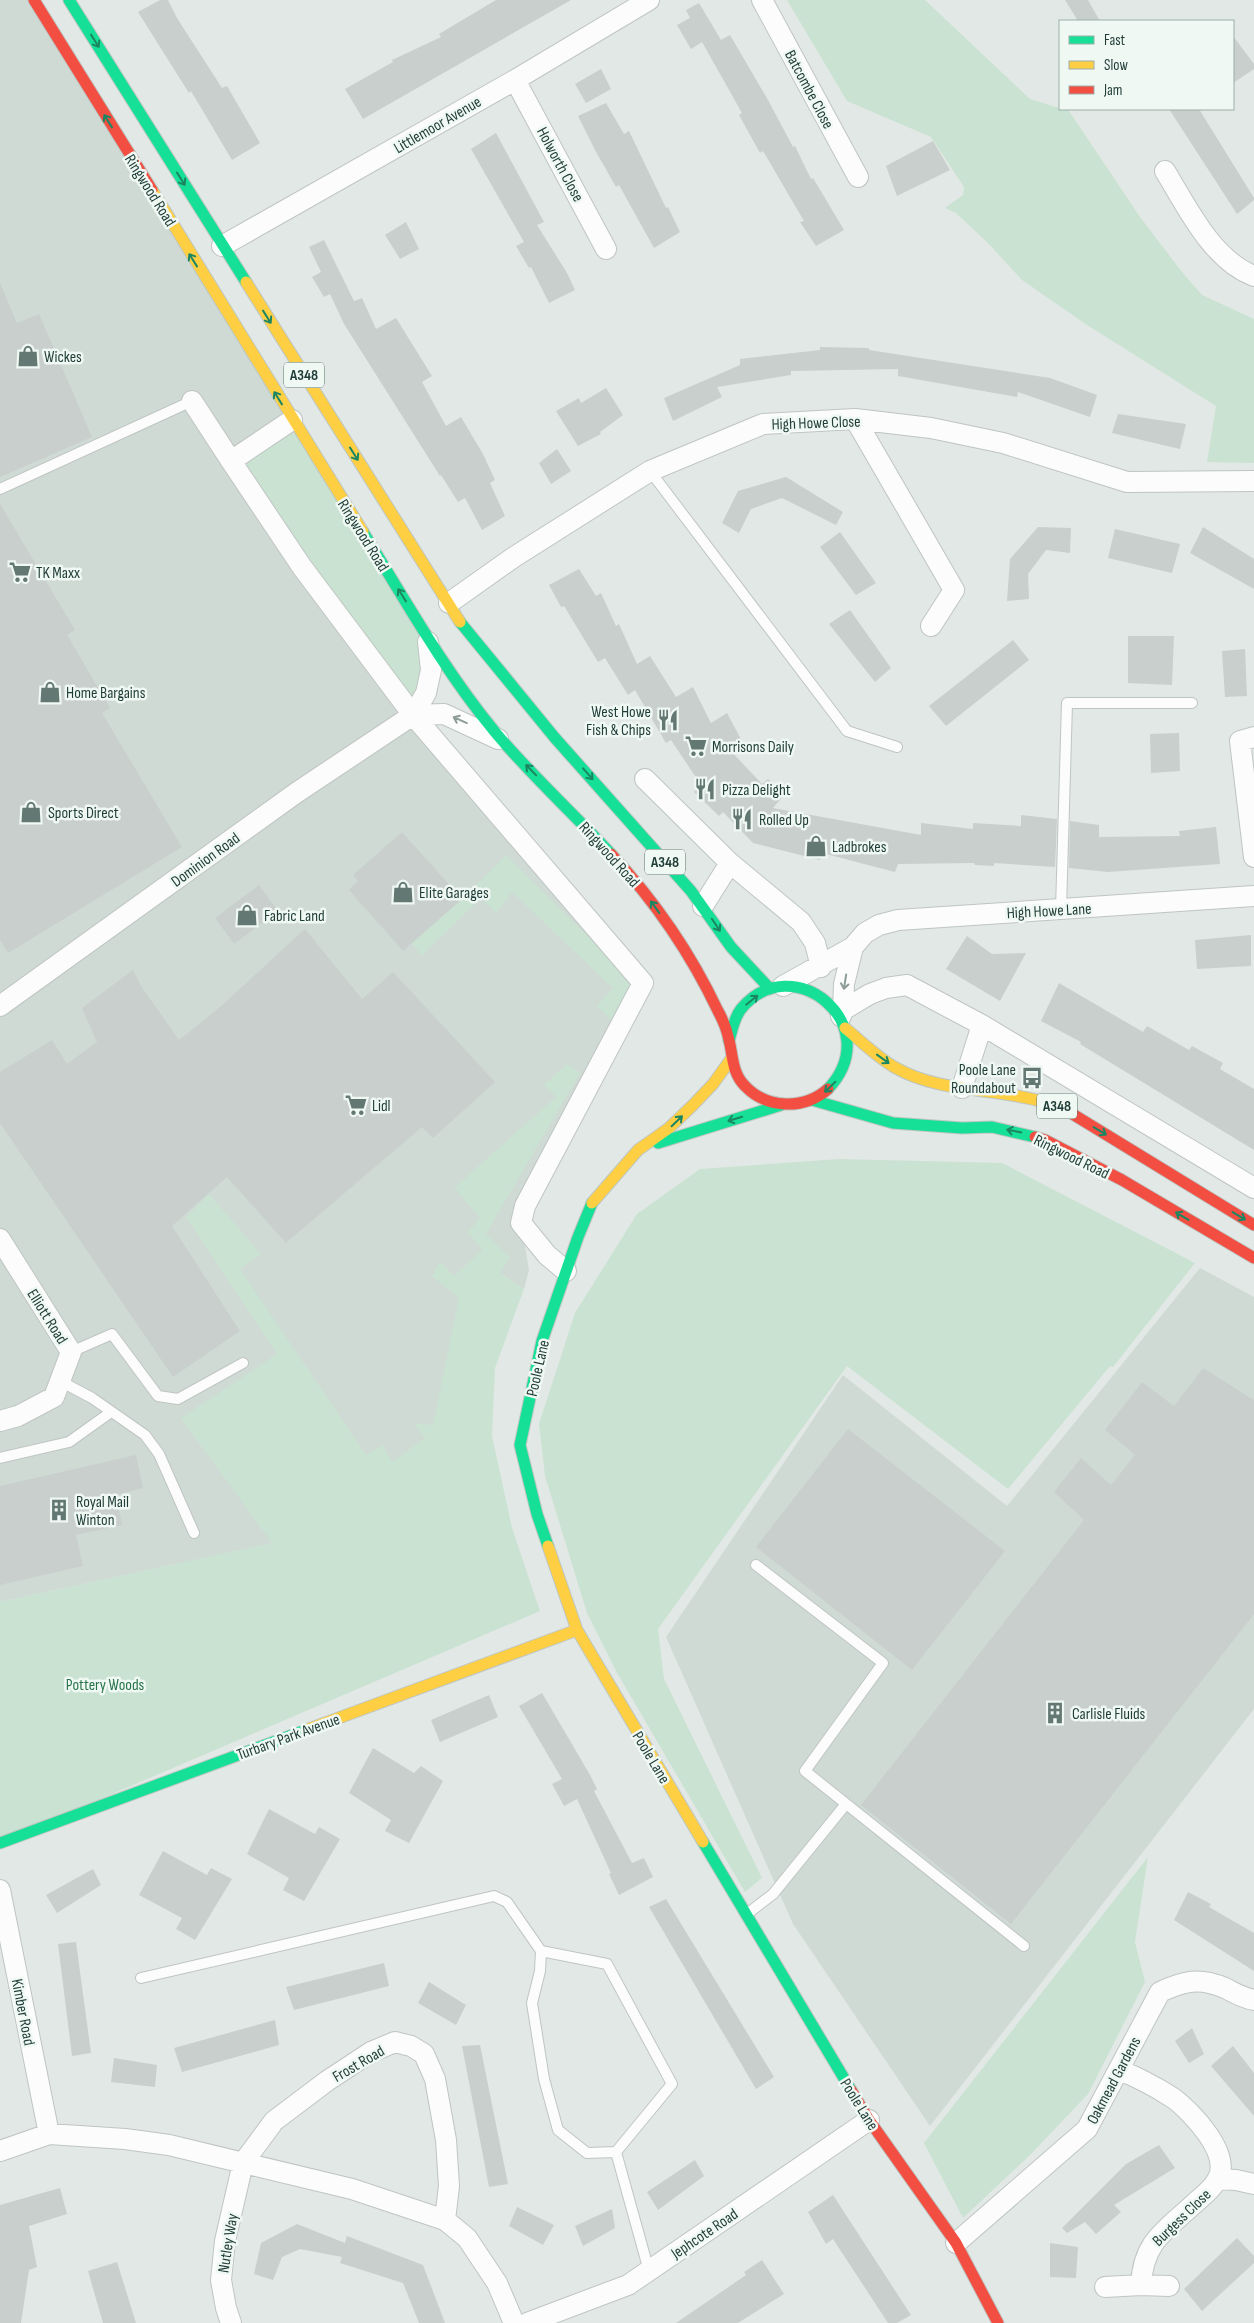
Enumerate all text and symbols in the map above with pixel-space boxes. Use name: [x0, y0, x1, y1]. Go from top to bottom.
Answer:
legend: [1059, 20, 1234, 110]
text: Fast: [1104, 31, 1126, 50]
one-way arrow: [90, 34, 100, 48]
street label: Batcombe Close: [780, 47, 837, 132]
text: Slow: [1104, 56, 1128, 75]
text: Jam: [1103, 81, 1122, 100]
street label: Littlemoor Avenue: [391, 93, 485, 158]
one-way arrow: [103, 115, 113, 129]
street label: Holworth Close: [532, 124, 587, 205]
street label: Ringwood Road: [120, 151, 179, 230]
one-way arrow: [176, 172, 186, 186]
one-way arrow: [188, 253, 198, 267]
one-way arrow: [262, 310, 273, 324]
shop icon: Wickes: [15, 343, 41, 369]
place label: Wickes: [44, 348, 82, 367]
road number: A348: [284, 362, 324, 388]
one-way arrow: [273, 392, 283, 406]
street label: High Howe Close: [771, 412, 861, 435]
one-way arrow: [350, 447, 360, 461]
street label: Ringwood Road: [333, 496, 392, 575]
supermarket icon: TK Maxx: [7, 559, 33, 585]
place label: TK Maxx: [36, 564, 80, 583]
one-way arrow: [396, 589, 406, 603]
shop icon: Home Bargains: [37, 679, 63, 705]
place label: Home Bargains: [66, 684, 146, 703]
place label: West Howe Fish & Chips: [586, 703, 651, 740]
restaurant icon: West Howe Fish & Chips: [655, 707, 681, 733]
one-way arrow: [453, 715, 468, 725]
supermarket icon: Morrisons Daily: [683, 733, 709, 759]
place label: Morrisons Daily: [712, 738, 794, 757]
one-way arrow: [525, 764, 537, 777]
one-way arrow: [583, 768, 594, 781]
restaurant icon: Pizza Delight: [692, 776, 718, 802]
place label: Pizza Delight: [722, 781, 791, 800]
shop icon: Sports Direct: [18, 799, 44, 825]
place label: Sports Direct: [48, 804, 119, 823]
restaurant icon: Rolled Up: [729, 806, 755, 832]
place label: Rolled Up: [759, 811, 809, 830]
street label: Ringwood Road: [575, 818, 643, 892]
street label: Dominion Road: [168, 829, 244, 891]
shop icon: Ladbrokes: [803, 833, 829, 859]
place label: Ladbrokes: [832, 838, 887, 857]
road number: A348: [645, 850, 685, 874]
shop icon: Elite Garages: [390, 879, 416, 905]
place label: Elite Garages: [419, 884, 489, 903]
one-way arrow: [650, 900, 660, 914]
street label: High Howe Lane: [1006, 900, 1092, 923]
shop icon: Fabric Land: [234, 902, 260, 928]
place label: Fabric Land: [264, 907, 325, 926]
one-way arrow: [711, 918, 721, 932]
one-way arrow: [840, 973, 850, 989]
one-way arrow: [745, 994, 758, 1005]
one-way arrow: [876, 1054, 889, 1065]
place label: Poole Lane Roundabout: [951, 1061, 1016, 1098]
bus stop icon: Poole Lane Roundabout: [1019, 1065, 1045, 1091]
one-way arrow: [824, 1081, 836, 1093]
supermarket icon: Lidl: [343, 1092, 369, 1118]
road number: A348: [1037, 1094, 1077, 1118]
place label: Lidl: [372, 1097, 391, 1116]
one-way arrow: [671, 1115, 683, 1127]
one-way arrow: [727, 1115, 743, 1125]
one-way arrow: [1007, 1126, 1023, 1136]
one-way arrow: [1093, 1127, 1107, 1137]
street label: Ringwood Road: [1031, 1131, 1112, 1184]
one-way arrow: [1175, 1210, 1189, 1220]
one-way arrow: [1232, 1211, 1246, 1222]
street label: Elliott Road: [22, 1286, 71, 1348]
street label: Poole Lane: [523, 1338, 554, 1398]
place label: Royal Mail Winton: [76, 1493, 129, 1530]
building icon: Royal Mail Winton: [46, 1497, 72, 1523]
park label: Pottery Woods: [66, 1676, 145, 1695]
building icon: Carlisle Fluids: [1042, 1700, 1068, 1726]
place label: Carlisle Fluids: [1072, 1705, 1146, 1724]
street label: Turbary Park Avenue: [235, 1710, 342, 1765]
street label: Poole Lane: [628, 1728, 674, 1787]
street label: Kimber Road: [7, 1977, 38, 2047]
street label: Oakmead Gardens: [1083, 2034, 1145, 2128]
street label: Frost Road: [329, 2042, 388, 2087]
street label: Poole Lane: [835, 2075, 882, 2134]
street label: Burgess Close: [1149, 2185, 1215, 2251]
street label: Jephcote Road: [667, 2205, 742, 2264]
street label: Nutley Way: [214, 2212, 243, 2274]

